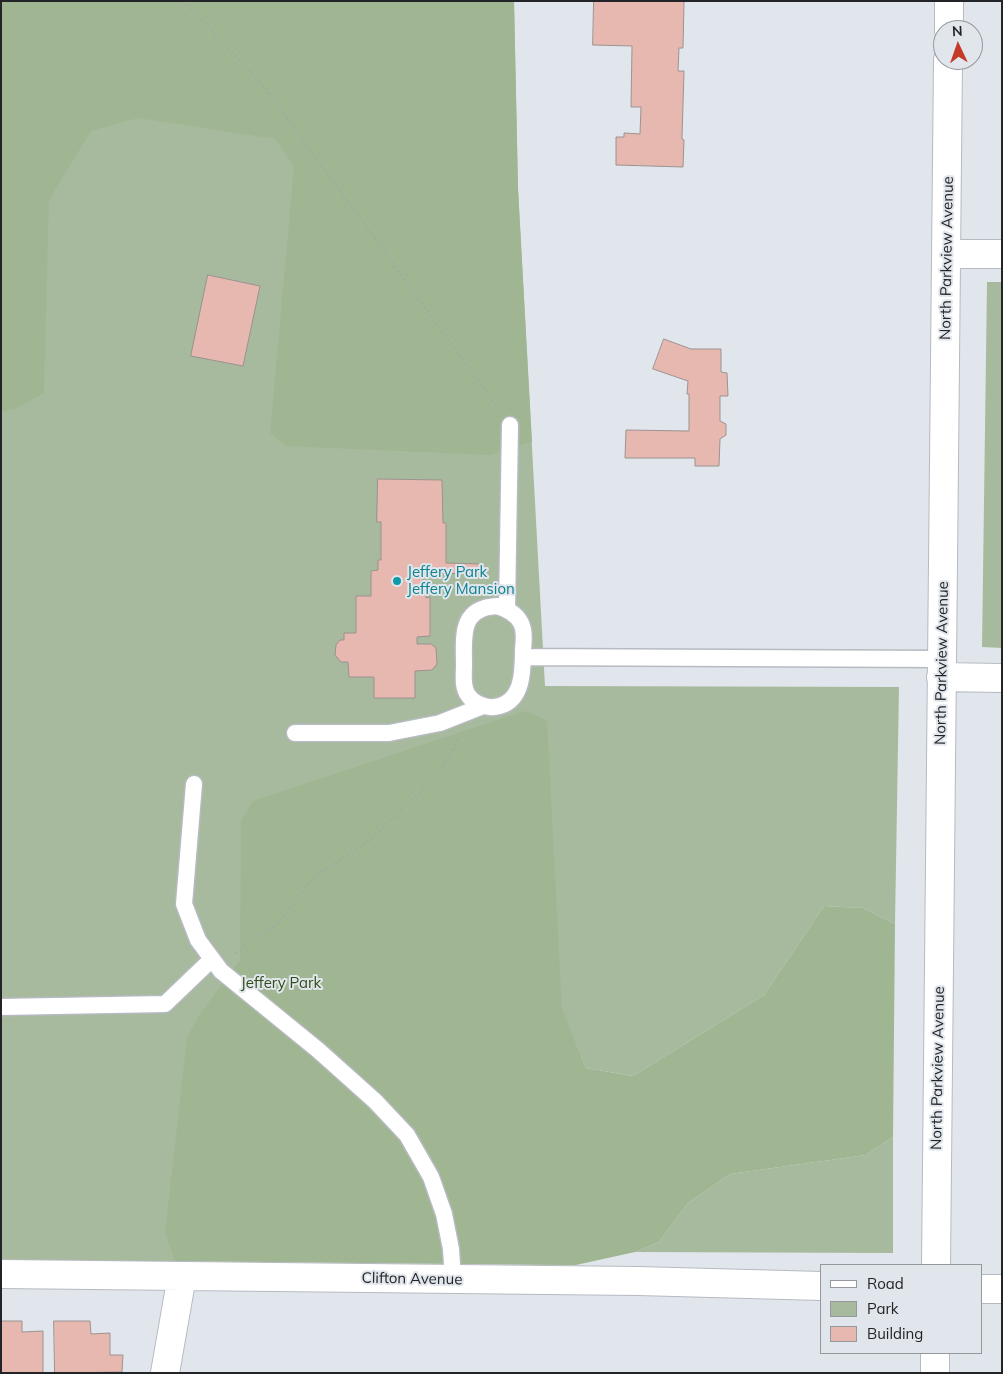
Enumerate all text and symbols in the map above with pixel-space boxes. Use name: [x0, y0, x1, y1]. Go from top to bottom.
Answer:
north arrow: [933, 20, 983, 70]
text: N: [952, 22, 963, 40]
street label: North Parkview Avenue: [937, 176, 957, 340]
place label: Jeffery Park Jeffery Mansion: [407, 563, 515, 598]
marker: Jeffery Park Jeffery Mansion: [391, 575, 403, 587]
street label: North Parkview Avenue: [932, 581, 952, 745]
park label: Jeffery Park: [241, 974, 321, 992]
street label: North Parkview Avenue: [928, 986, 948, 1150]
legend: [820, 1264, 983, 1354]
street label: Clifton Avenue: [361, 1269, 463, 1289]
text: Road: [867, 1274, 904, 1293]
text: Park: [867, 1299, 899, 1318]
text: Building: [867, 1324, 923, 1343]

